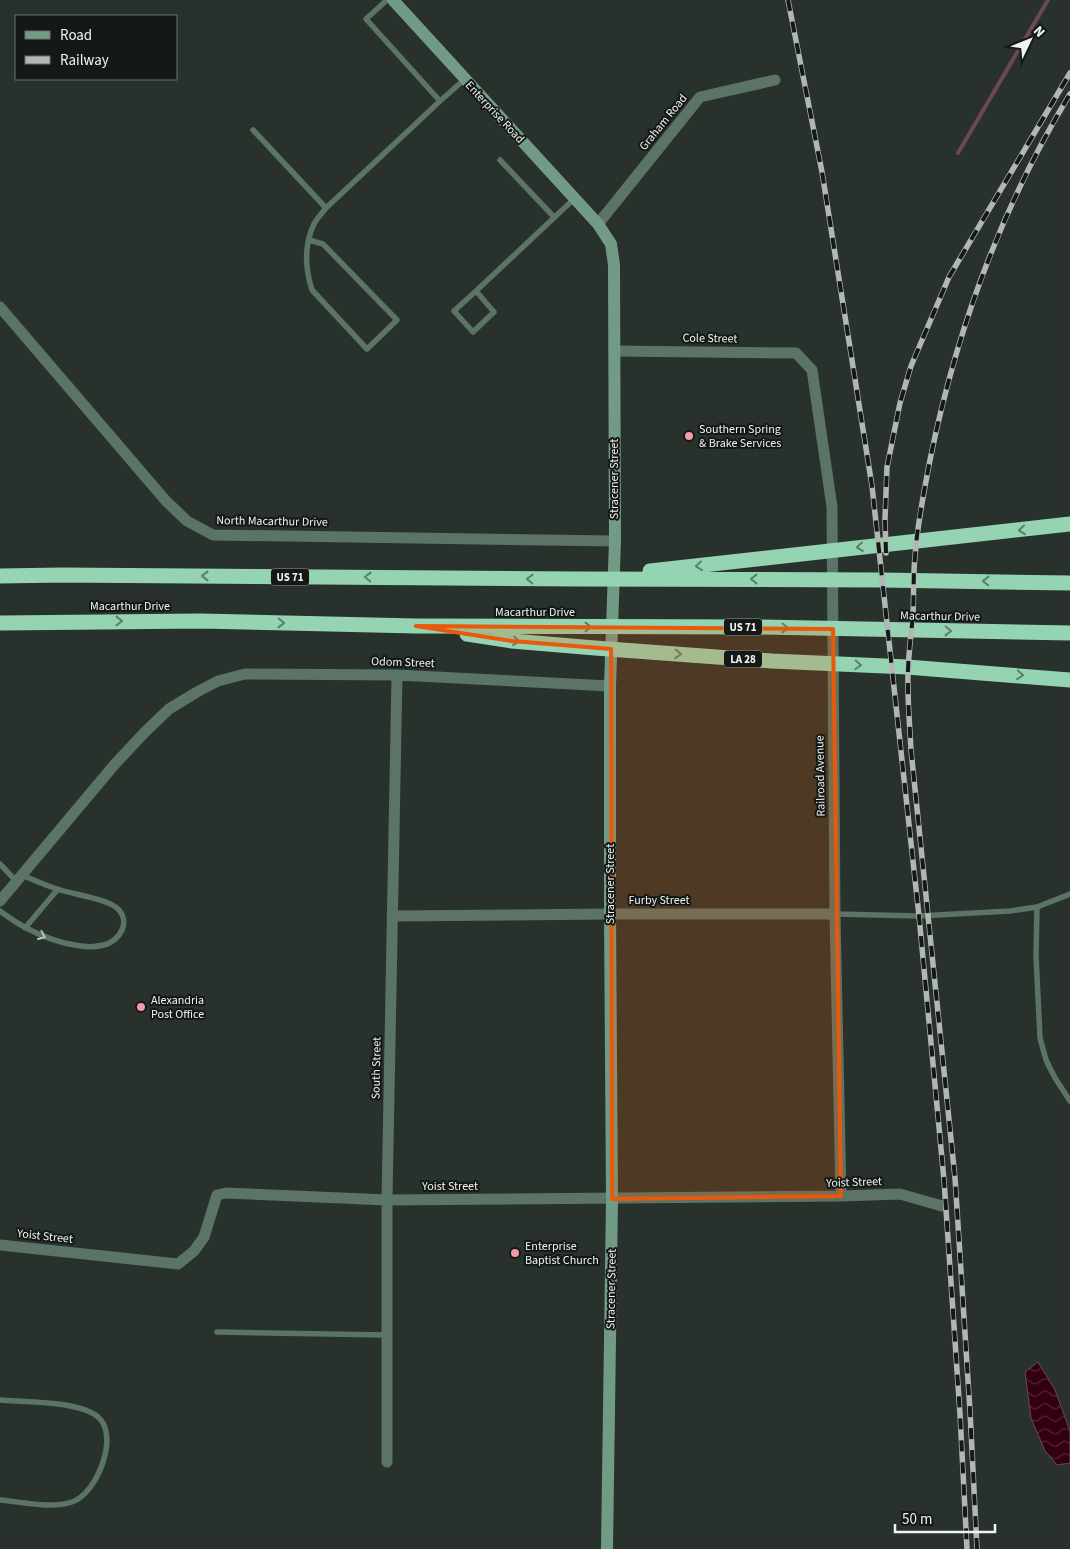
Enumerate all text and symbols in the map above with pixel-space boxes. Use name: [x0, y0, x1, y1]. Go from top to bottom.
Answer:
legend: [15, 15, 178, 80]
north arrow: [1005, 15, 1055, 65]
text: N: [1028, 22, 1049, 42]
text: Road: [60, 25, 92, 46]
text: Railway: [60, 50, 109, 71]
street label: Enterprise Road: [461, 77, 528, 147]
street label: Graham Road: [635, 91, 691, 154]
street label: Cole Street: [682, 330, 738, 347]
place label: Southern Spring & Brake Services: [699, 421, 781, 452]
marker: Southern Spring & Brake Services: [683, 430, 695, 442]
street label: Stracener Street: [606, 439, 623, 519]
street label: North Macarthur Drive: [216, 512, 328, 531]
one-way arrow: [1017, 524, 1025, 535]
one-way arrow: [856, 541, 864, 552]
one-way arrow: [694, 560, 702, 571]
road number: US 71: [271, 568, 309, 586]
one-way arrow: [201, 571, 209, 581]
one-way arrow: [364, 572, 372, 582]
one-way arrow: [526, 574, 534, 584]
one-way arrow: [750, 574, 758, 584]
one-way arrow: [982, 576, 990, 586]
street label: Macarthur Drive: [90, 598, 170, 615]
street label: Macarthur Drive: [495, 604, 575, 621]
street label: Macarthur Drive: [900, 607, 980, 626]
one-way arrow: [115, 616, 123, 626]
one-way arrow: [278, 618, 285, 628]
road number: US 71: [724, 618, 762, 636]
one-way arrow: [584, 622, 592, 632]
one-way arrow: [782, 623, 789, 633]
one-way arrow: [944, 626, 952, 636]
one-way arrow: [513, 636, 521, 647]
one-way arrow: [675, 648, 683, 659]
road number: LA 28: [724, 651, 762, 668]
street label: Odom Street: [371, 653, 435, 672]
one-way arrow: [854, 659, 862, 670]
one-way arrow: [1017, 670, 1025, 681]
street label: Railroad Avenue: [811, 735, 830, 817]
street label: Stracener Street: [602, 844, 619, 924]
street label: Furby Street: [628, 892, 690, 909]
one-way arrow: [37, 929, 46, 940]
place label: Alexandria Post Office: [151, 992, 204, 1023]
marker: Alexandria Post Office: [135, 1001, 147, 1013]
street label: South Street: [367, 1037, 386, 1099]
street label: Yoist Street: [825, 1173, 882, 1192]
street label: Yoist Street: [421, 1178, 478, 1195]
street label: Yoist Street: [15, 1225, 74, 1248]
place label: Enterprise Baptist Church: [525, 1238, 599, 1269]
marker: Enterprise Baptist Church: [509, 1247, 521, 1259]
street label: Stracener Street: [602, 1249, 621, 1329]
scale bar: [895, 1502, 995, 1534]
text: 50 m: [902, 1509, 932, 1530]

